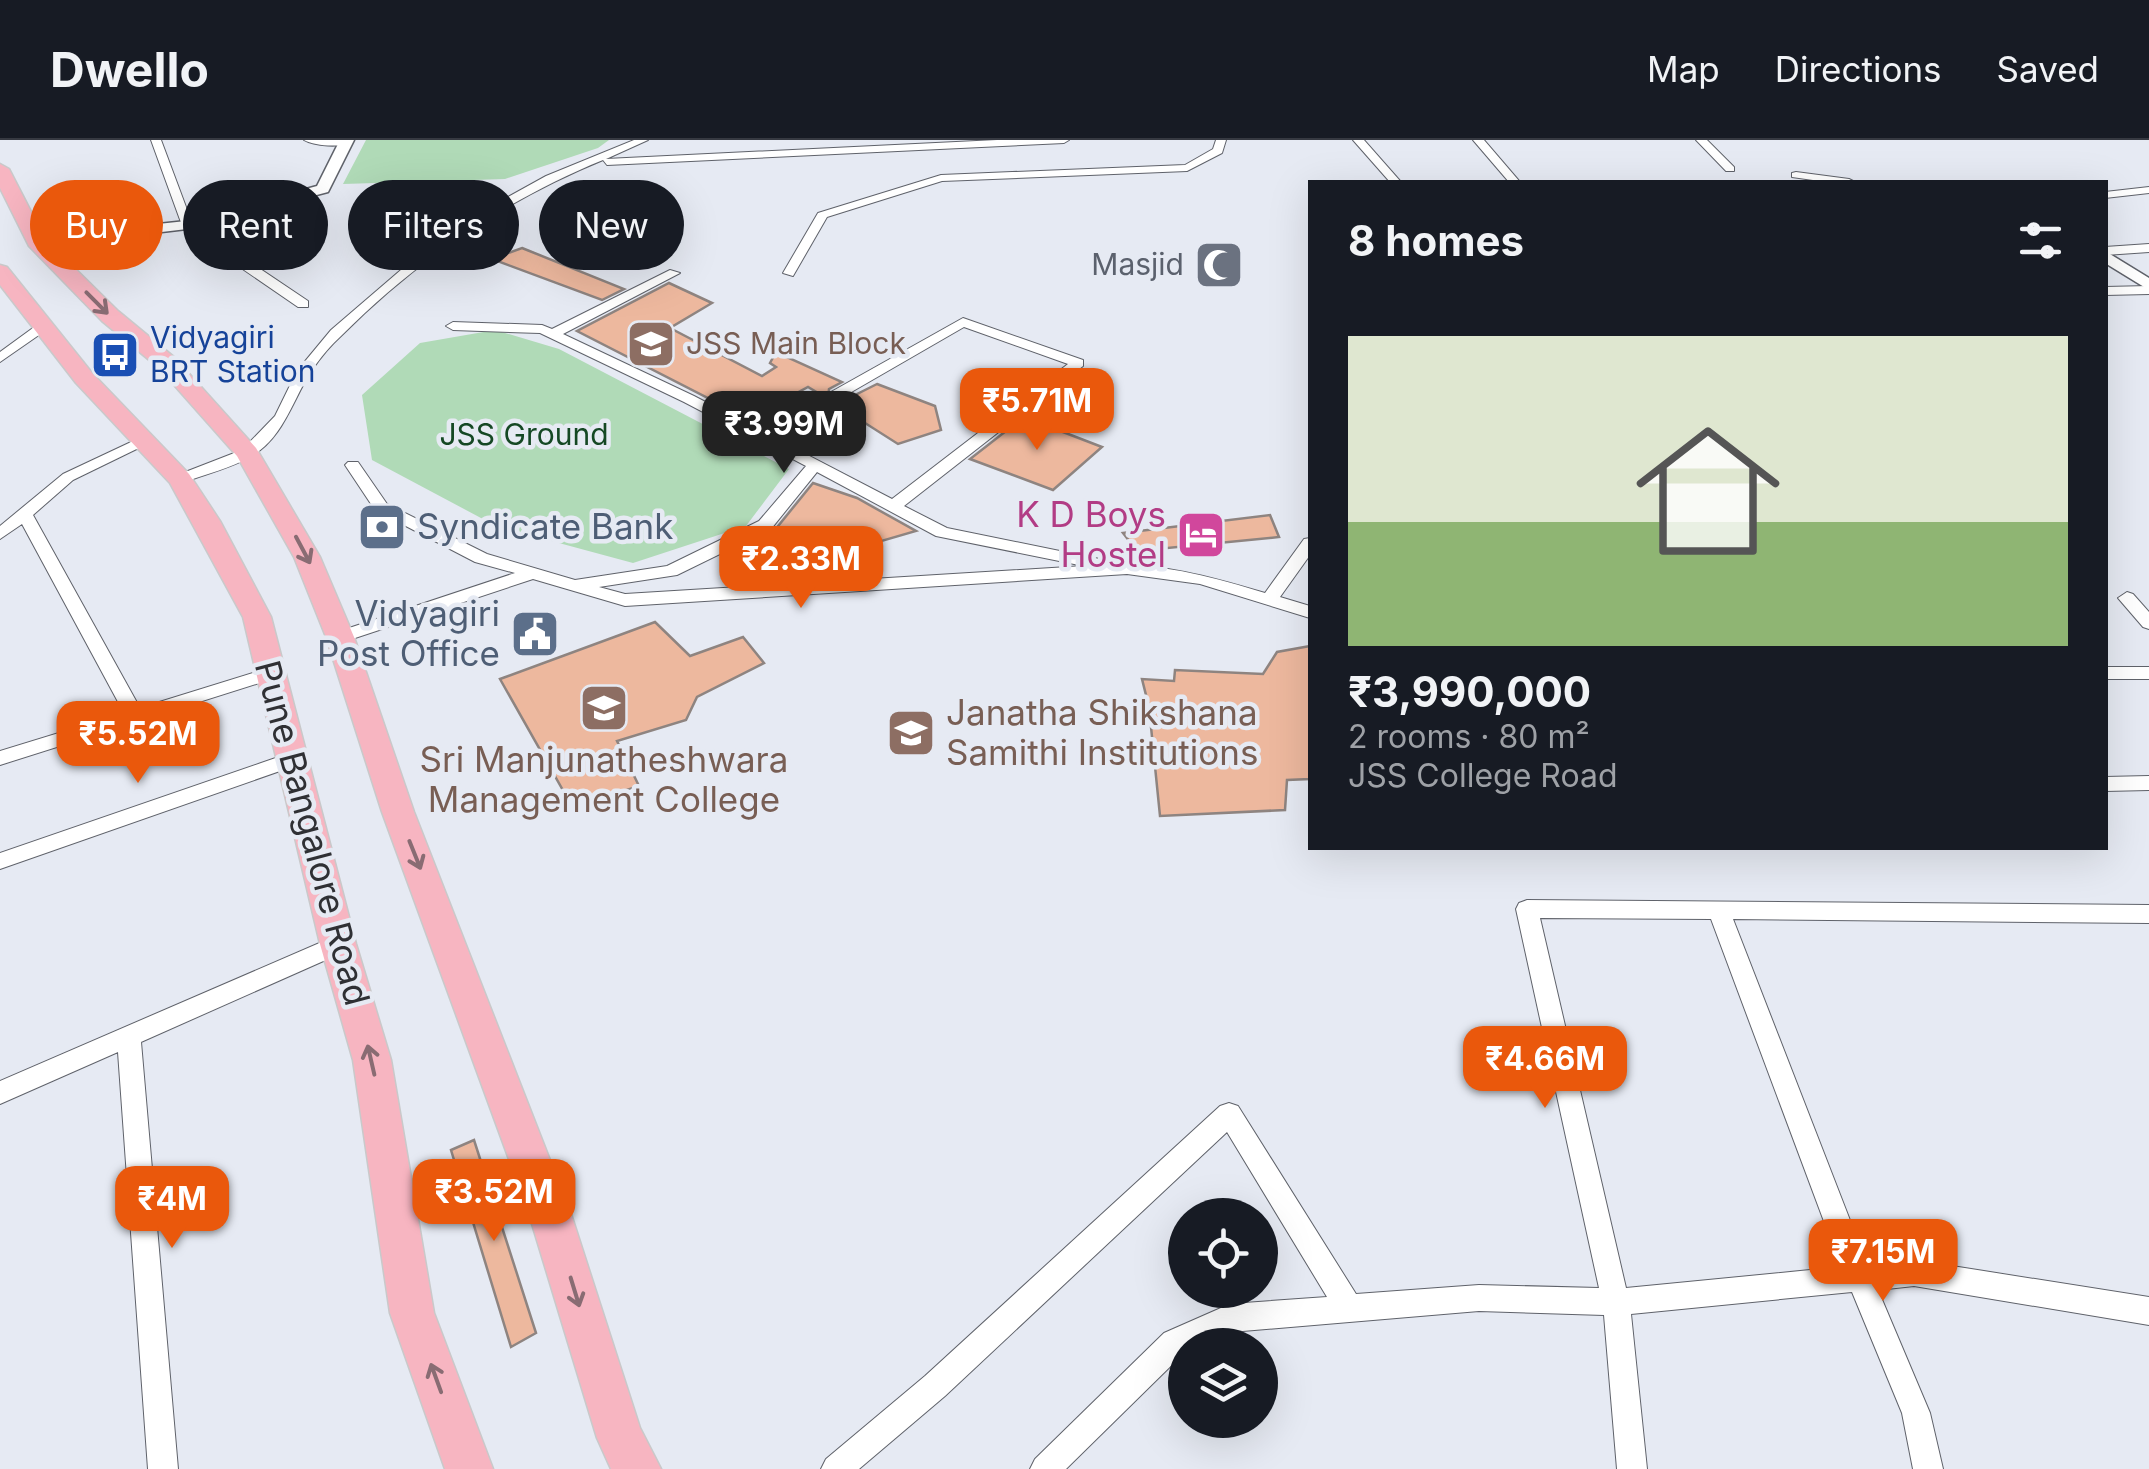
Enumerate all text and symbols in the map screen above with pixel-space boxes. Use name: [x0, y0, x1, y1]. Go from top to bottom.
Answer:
text: Dwello: [50, 40, 209, 99]
text: Map: [1647, 48, 1720, 90]
text: Directions: [1775, 48, 1942, 90]
text: Saved: [1997, 48, 2099, 90]
chip: Buy: [30, 180, 163, 270]
chip: Rent: [183, 180, 328, 270]
chip: Filters: [348, 180, 519, 270]
chip: New: [539, 180, 684, 270]
icon: filters: [2013, 213, 2068, 268]
text: 8 homes: [1348, 215, 1524, 266]
mosque icon: Masjid: [1193, 239, 1245, 291]
place label: Masjid: [1091, 246, 1184, 282]
one-way arrow: [85, 291, 109, 315]
school or university icon: JSS Main Block: [625, 318, 677, 370]
place label: Vidyagiri BRT Station: [150, 319, 316, 389]
place label: JSS Main Block: [686, 325, 906, 361]
bus stop icon: Vidyagiri BRT Station: [89, 329, 141, 381]
pin: ₹5.71M: [956, 368, 1118, 453]
text: ₹5.71M: [982, 381, 1092, 420]
pin: ₹3.99M: [703, 391, 865, 476]
icon: home: [1618, 401, 1798, 581]
text: ₹3.99M: [724, 404, 844, 443]
park label: JSS Ground: [439, 416, 609, 452]
place label: K D Boys Hostel: [1016, 493, 1166, 575]
bank icon: Syndicate Bank: [356, 501, 408, 553]
place label: Syndicate Bank: [417, 505, 674, 547]
hotel icon: K D Boys Hostel: [1175, 509, 1227, 561]
pin: ₹2.33M: [720, 526, 882, 611]
one-way arrow: [294, 535, 313, 565]
text: ₹2.33M: [741, 539, 861, 578]
place label: Vidyagiri Post Office: [317, 592, 500, 674]
public building icon: Vidyagiri Post Office: [509, 608, 561, 660]
street label: Pune Bangalore Road: [247, 656, 379, 1010]
text: ₹3,990,000: [1348, 666, 1591, 717]
school or university icon: Sri Manjunatheshwara Management College: [578, 682, 630, 734]
place label: Janatha Shikshana Samithi Institutions: [946, 691, 1258, 773]
pin: ₹5.52M: [57, 701, 219, 786]
school or university icon: Janatha Shikshana Samithi Institutions: [885, 707, 937, 759]
text: ₹5.52M: [79, 714, 197, 753]
text: 2 rooms · 80 m²: [1348, 717, 1590, 756]
place label: Sri Manjunatheshwara Management College: [420, 738, 788, 820]
text: JSS College Road: [1348, 756, 1618, 795]
one-way arrow: [407, 840, 425, 870]
pin: ₹4.66M: [1464, 1026, 1626, 1111]
text: ₹4.66M: [1485, 1039, 1605, 1078]
one-way arrow: [360, 1045, 379, 1077]
pin: ₹3.52M: [413, 1159, 575, 1244]
pin: ₹4M: [124, 1166, 220, 1251]
text: ₹3.52M: [434, 1172, 554, 1211]
text: ₹4M: [137, 1179, 207, 1218]
map controls: [1168, 1198, 1278, 1438]
button: locate: [1168, 1198, 1278, 1308]
pin: ₹7.15M: [1802, 1219, 1964, 1304]
text: ₹7.15M: [1831, 1232, 1935, 1271]
one-way arrow: [567, 1275, 585, 1307]
button: layers: [1168, 1328, 1278, 1438]
one-way arrow: [426, 1363, 444, 1394]

